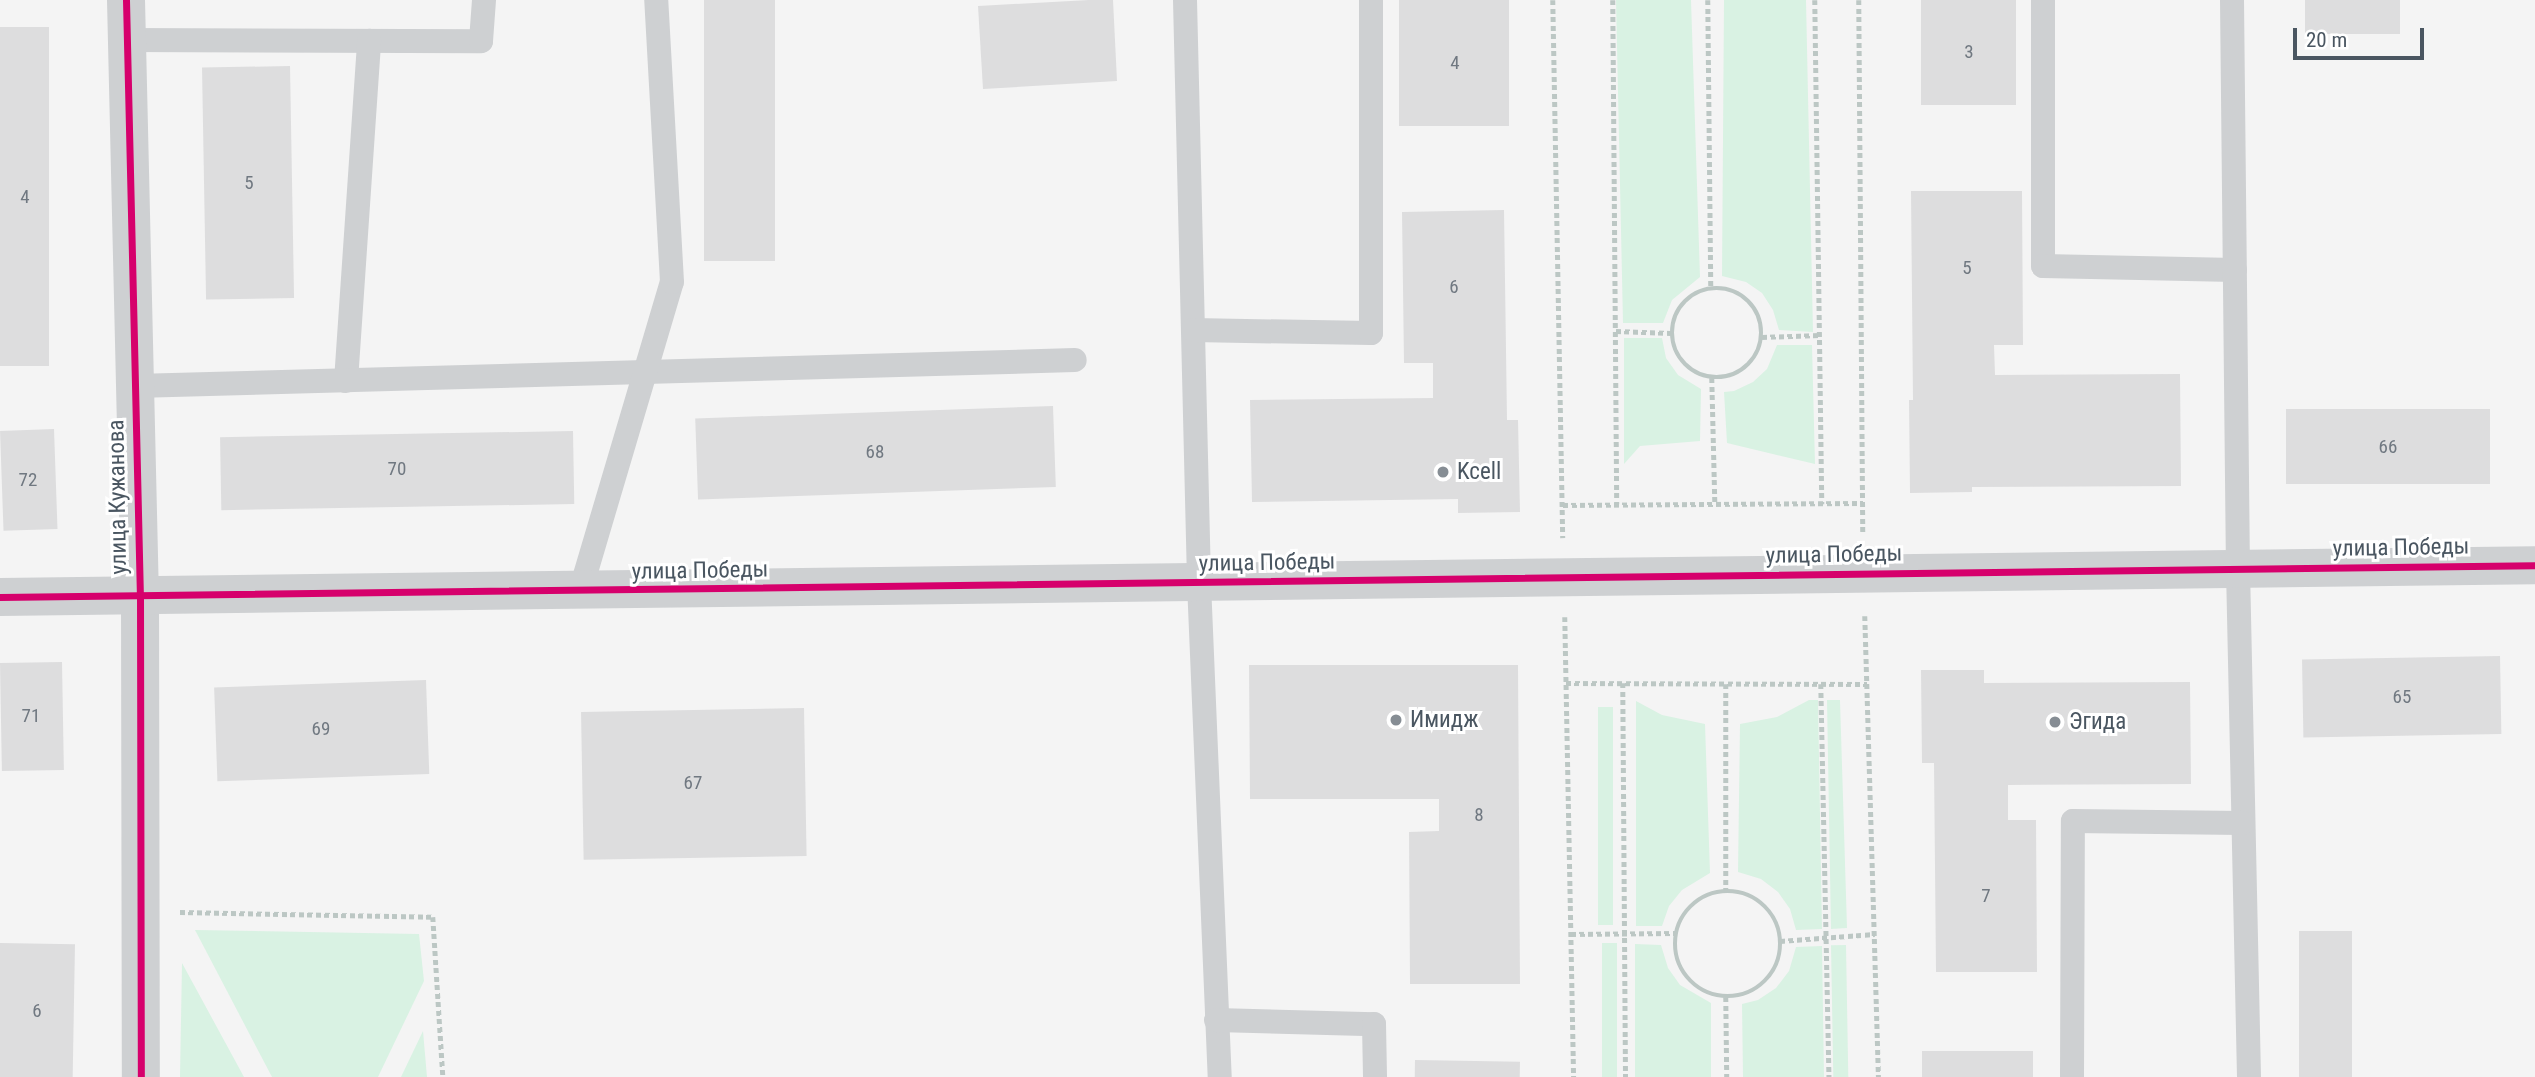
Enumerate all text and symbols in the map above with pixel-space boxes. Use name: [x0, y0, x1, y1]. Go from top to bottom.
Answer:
scale bar: [2297, 14, 2428, 58]
text: 20 m: [2306, 28, 2347, 52]
house number: 3: [1964, 41, 1974, 63]
house number: 4: [1450, 52, 1460, 74]
house number: 5: [244, 172, 254, 194]
house number: 4: [20, 186, 30, 208]
house number: 5: [1962, 257, 1972, 279]
house number: 6: [1449, 276, 1459, 298]
street label: улица Кужанова: [103, 419, 133, 575]
house number: 66: [2379, 436, 2397, 458]
house number: 68: [866, 441, 884, 463]
house number: 70: [388, 458, 406, 480]
place label: Kcell: [1457, 458, 1501, 486]
marker: Kcell: [1435, 464, 1451, 480]
house number: 72: [19, 469, 37, 491]
street label: улица Победы: [2332, 533, 2470, 563]
street label: улица Победы: [1765, 540, 1903, 570]
street label: улица Победы: [1198, 548, 1336, 578]
street label: улица Победы: [631, 556, 769, 586]
house number: 65: [2393, 686, 2411, 708]
house number: 71: [22, 705, 40, 727]
place label: Имидж: [1410, 706, 1478, 734]
place label: Эгида: [2069, 708, 2126, 736]
marker: Имидж: [1388, 712, 1404, 728]
marker: Эгида: [2047, 714, 2063, 730]
house number: 69: [312, 718, 330, 740]
house number: 67: [684, 772, 702, 794]
house number: 8: [1474, 804, 1484, 826]
house number: 7: [1981, 885, 1991, 907]
house number: 6: [32, 1000, 42, 1022]

